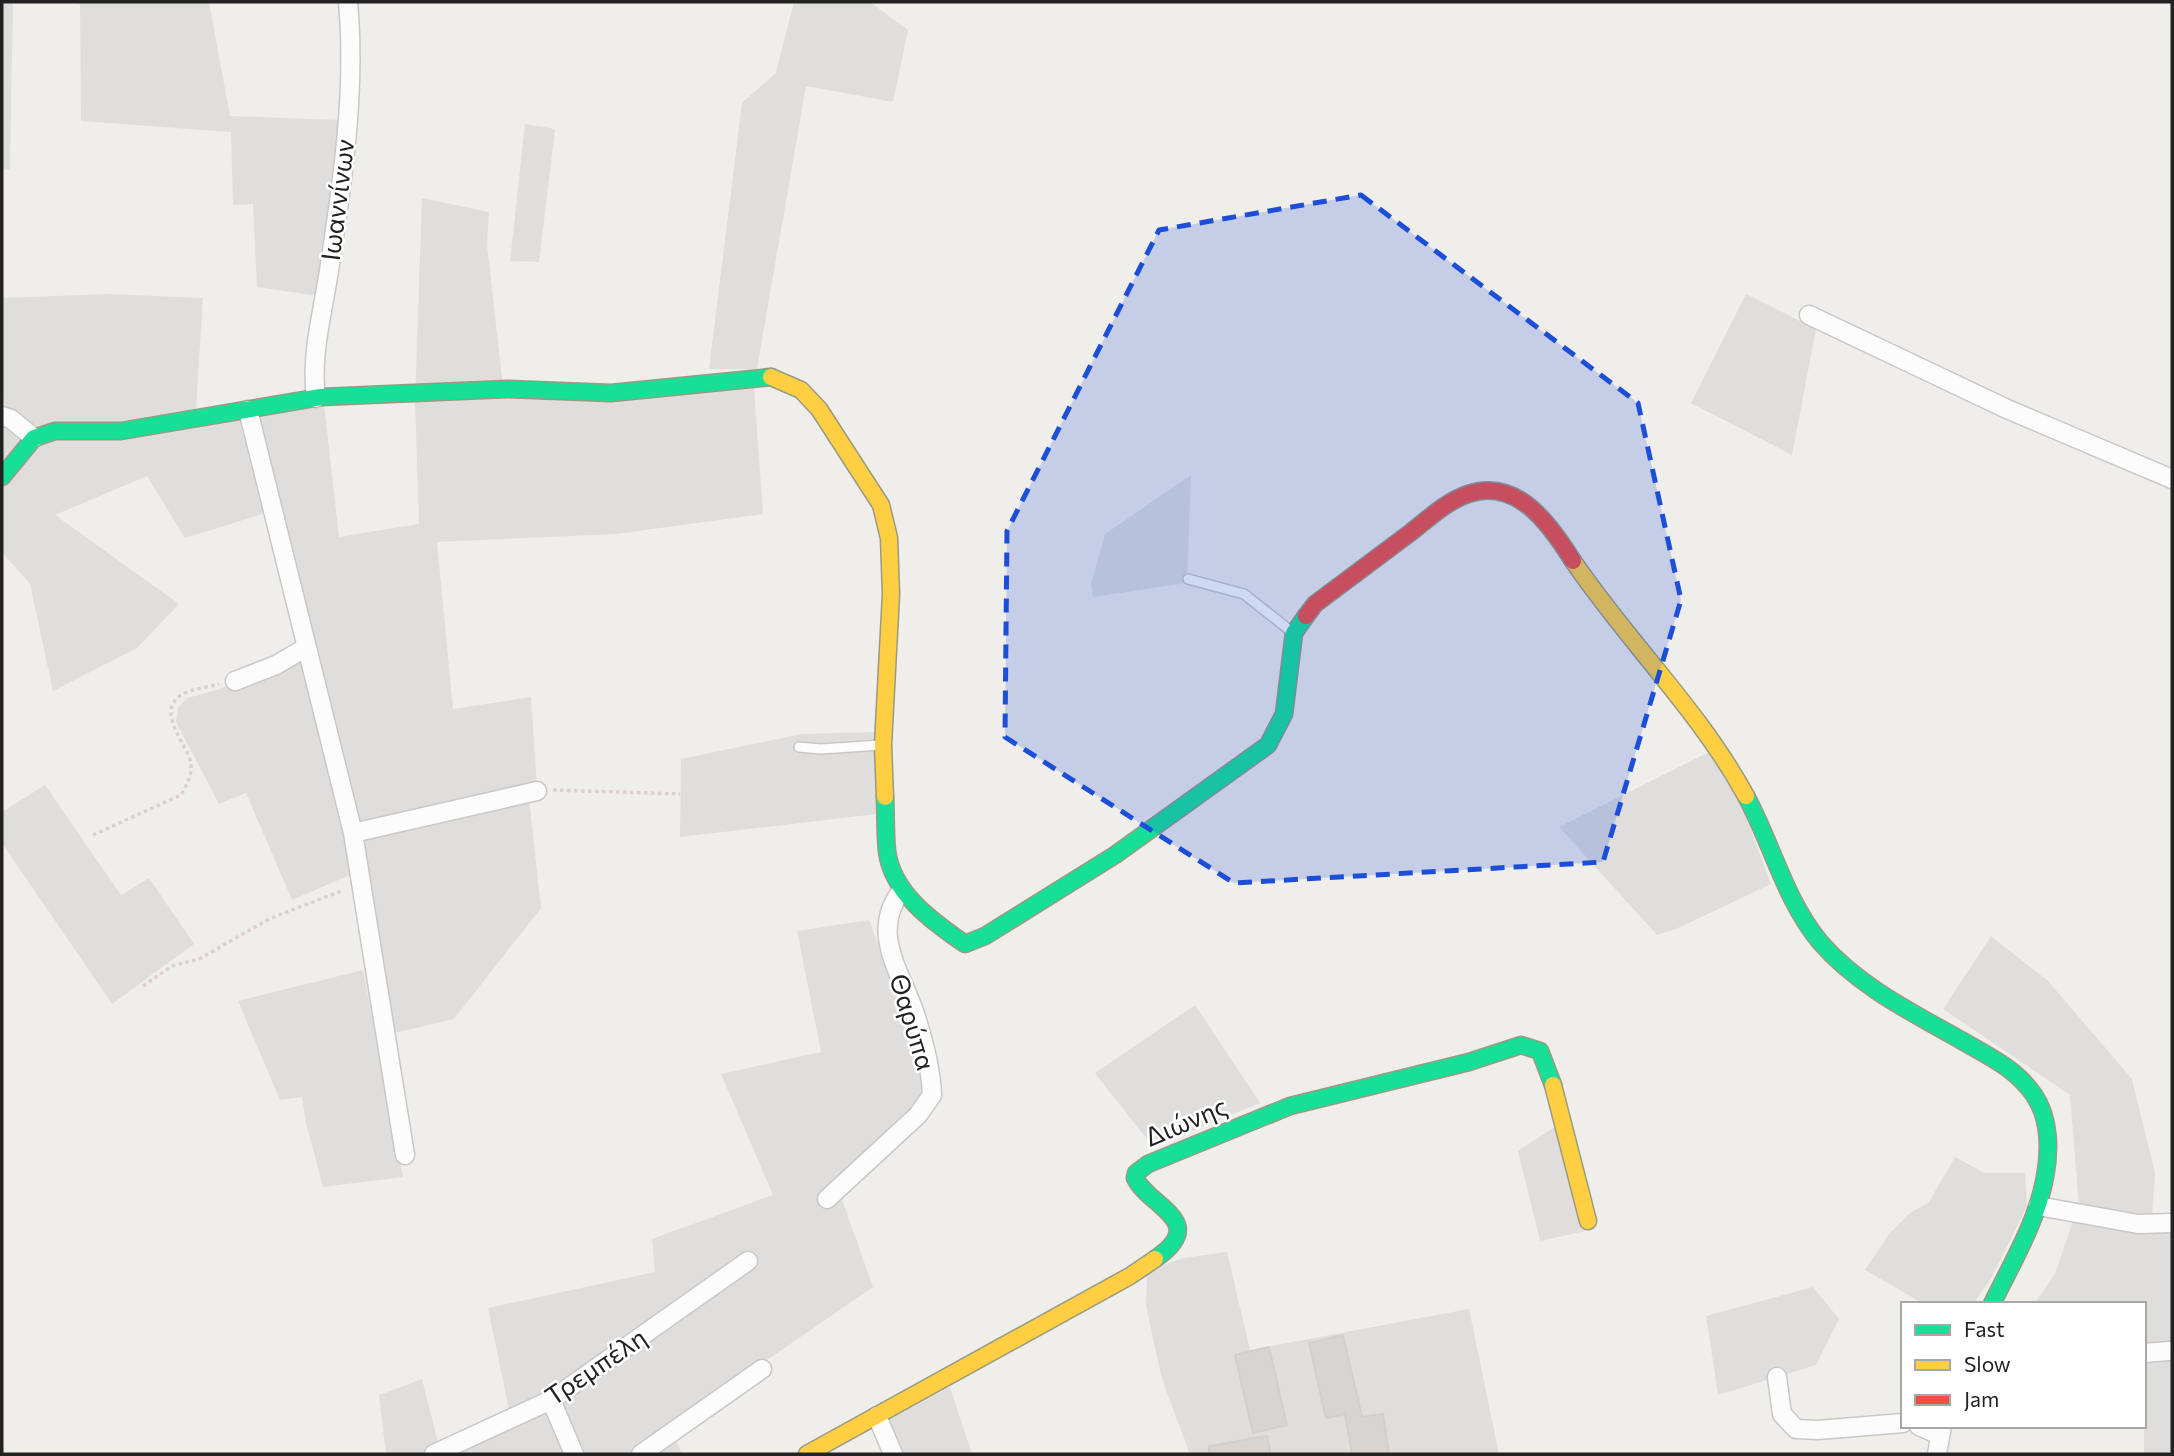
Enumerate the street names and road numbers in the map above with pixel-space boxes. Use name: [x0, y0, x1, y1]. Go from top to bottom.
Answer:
street label: Ιωαννίνων: [314, 137, 359, 262]
street label: Θαρύπα: [884, 970, 943, 1074]
street label: Διώνης: [1139, 1089, 1231, 1152]
street label: Τρεμπέλη: [539, 1321, 652, 1411]

